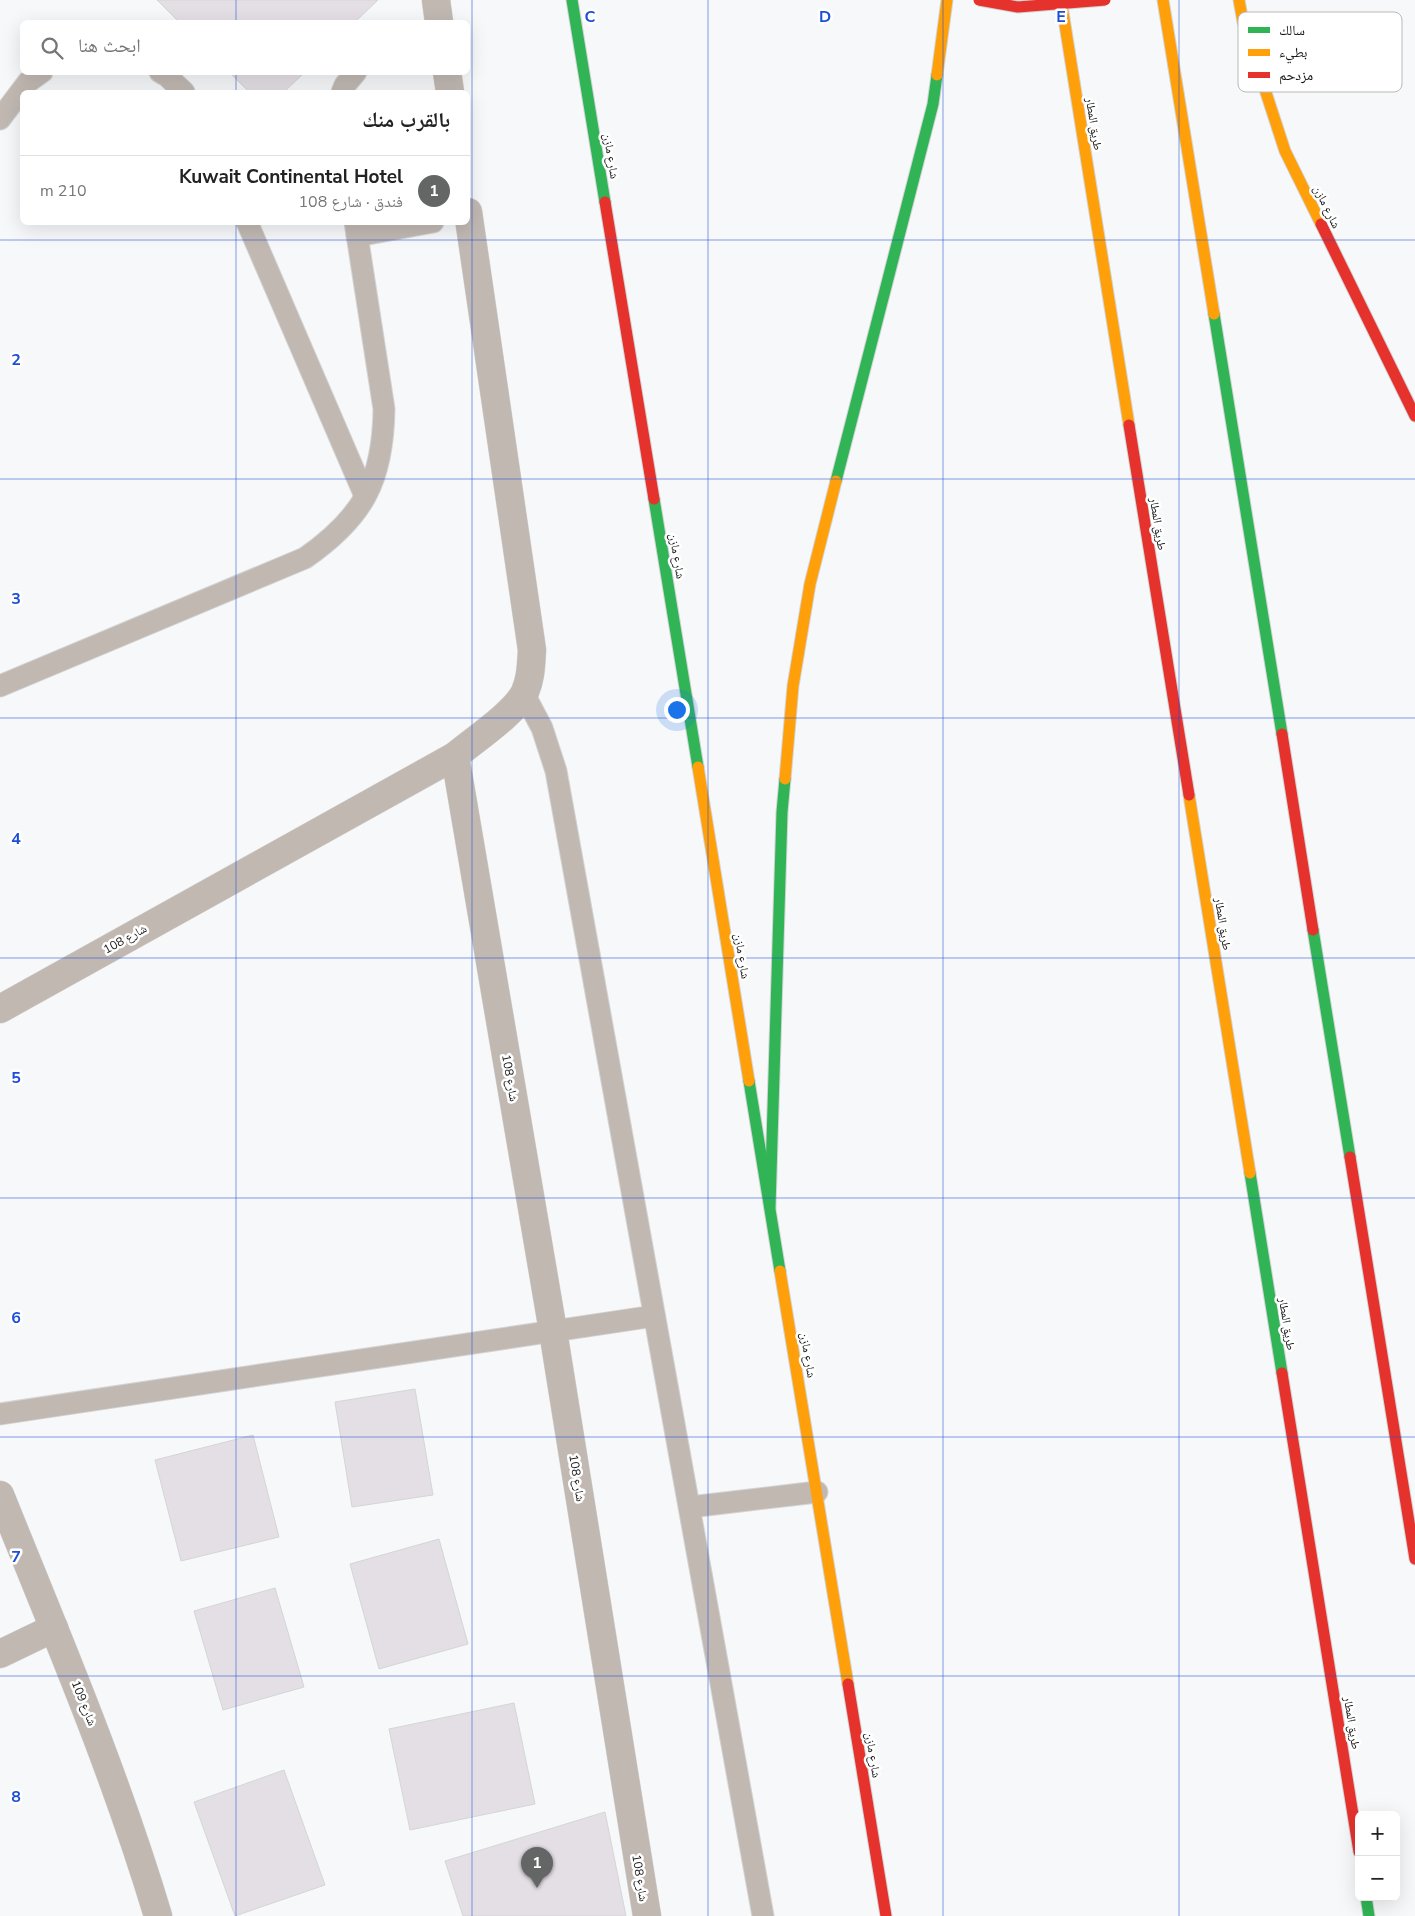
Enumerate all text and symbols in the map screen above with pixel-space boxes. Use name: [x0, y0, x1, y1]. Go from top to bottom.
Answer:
text: C: [585, 6, 596, 28]
text: D: [819, 6, 831, 28]
text: E: [1056, 6, 1066, 28]
legend: [1238, 12, 1402, 92]
search box: [20, 20, 470, 75]
text: سالك: [1279, 21, 1305, 40]
text: ابحث هنا: [78, 33, 141, 59]
icon: search: [38, 34, 66, 62]
text: بطيء: [1279, 43, 1308, 64]
text: مزدحم: [1279, 66, 1313, 85]
street label: طريق المطار: [1082, 95, 1106, 152]
text: بالقرب منك: [362, 106, 450, 134]
street label: شارع مازن: [599, 132, 623, 180]
text: Kuwait Continental Hotel: [179, 164, 403, 190]
text: 210 m: [40, 180, 87, 202]
text: 1: [429, 180, 439, 202]
street label: شارع مازن: [1310, 183, 1344, 231]
text: فندق · شارع 108: [298, 191, 403, 213]
text: 2: [11, 349, 21, 371]
street label: طريق المطار: [1146, 495, 1170, 552]
street label: شارع مازن: [665, 532, 689, 580]
text: 3: [11, 588, 21, 610]
your location: [664, 697, 690, 723]
text: 4: [11, 828, 21, 850]
street label: طريق المطار: [1211, 895, 1235, 952]
street label: شارع 108: [100, 920, 150, 958]
street label: شارع مازن: [730, 932, 754, 980]
street label: شارع 108: [498, 1053, 522, 1103]
text: 5: [11, 1067, 21, 1089]
street label: طريق المطار: [1275, 1295, 1299, 1352]
text: 6: [11, 1307, 21, 1329]
street label: شارع مازن: [796, 1331, 820, 1379]
street label: شارع 108: [565, 1453, 589, 1503]
text: 7: [11, 1546, 21, 1568]
street label: شارع 109: [68, 1678, 100, 1728]
street label: طريق المطار: [1340, 1694, 1364, 1751]
street label: شارع مازن: [861, 1731, 885, 1779]
text: 8: [11, 1786, 21, 1808]
map controls: [1355, 1811, 1400, 1901]
button: +: [1355, 1811, 1400, 1856]
pin: 1: [521, 1847, 553, 1888]
street label: شارع 108: [628, 1853, 652, 1903]
button: −: [1355, 1856, 1400, 1901]

